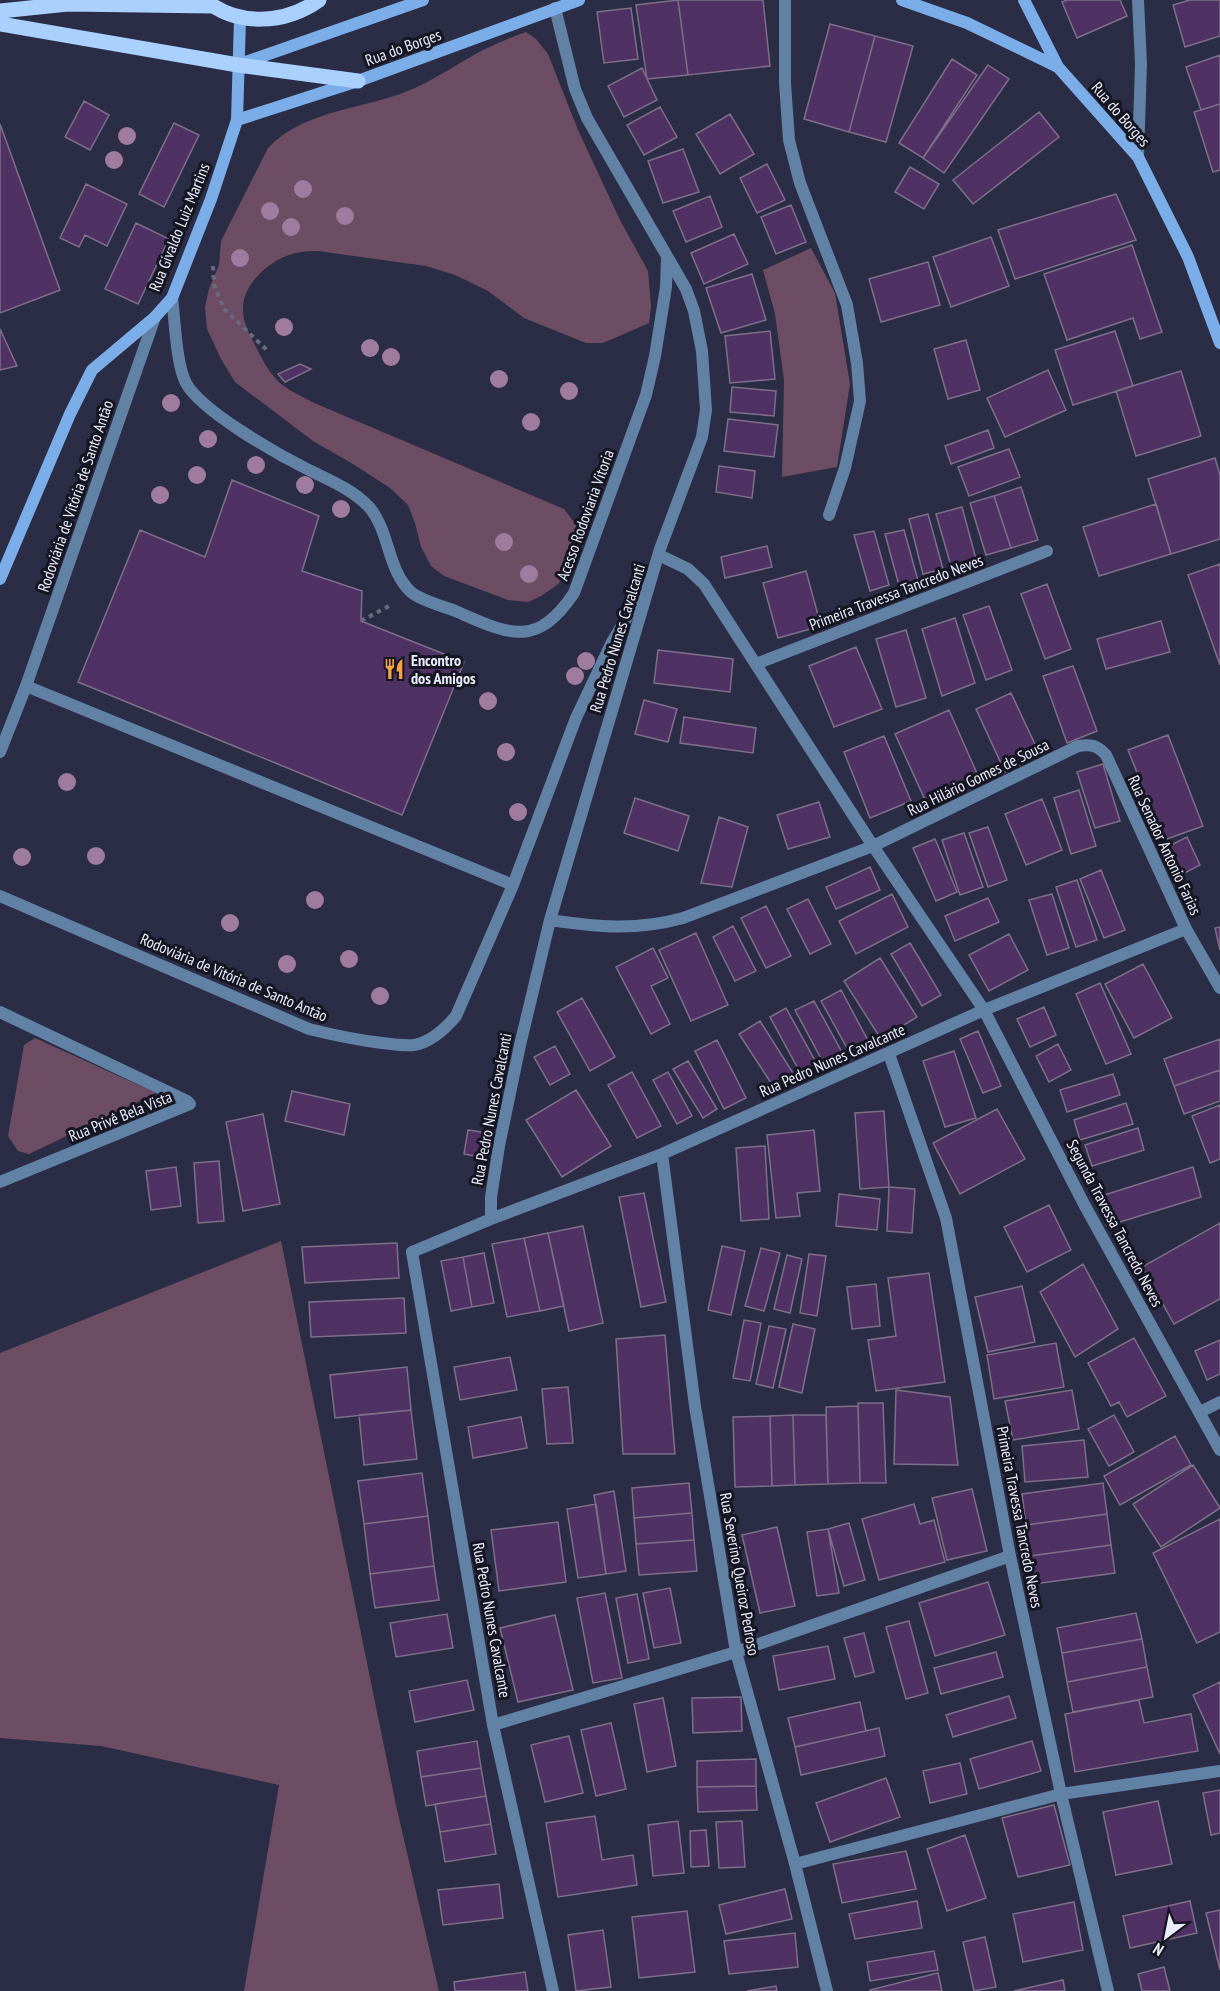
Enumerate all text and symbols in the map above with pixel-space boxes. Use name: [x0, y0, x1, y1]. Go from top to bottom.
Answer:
street label: Rua do Borges: [362, 24, 444, 70]
street label: Rua do Borges: [1087, 77, 1155, 151]
street label: Rua Givaldo Luiz Martins: [144, 160, 214, 294]
street label: Rodoviária de Vitória de Santo Antão: [33, 398, 117, 594]
street label: Acesso Rodoviaria Vitoria: [552, 447, 618, 583]
street label: Primeira Travessa Tancredo Neves: [806, 550, 986, 634]
street label: Rua Pedro Nunes Cavalcanti: [585, 561, 649, 715]
place label: Encontro dos Amigos: [411, 650, 476, 688]
restaurant icon: Encontro dos Amigos: [382, 657, 406, 681]
street label: Rua Hilário Gomes de Sousa: [904, 734, 1052, 820]
street label: Rua Senador Antonio Farias: [1124, 772, 1206, 918]
street label: Rodoviária de Vitória de Santo Antão: [137, 928, 331, 1026]
street label: Rua Pedro Nunes Cavalcante: [756, 1019, 908, 1101]
street label: Rua Pedro Nunes Cavalcanti: [466, 1031, 516, 1187]
street label: Rua Privê Bela Vista: [65, 1086, 175, 1146]
street label: Segunda Travessa Tancredo Neves: [1062, 1136, 1168, 1310]
street label: Primeira Travessa Tancredo Neves: [993, 1424, 1047, 1610]
street label: Rua Severino Queiroz Pedroso: [716, 1491, 764, 1657]
street label: Rua Pedro Nunes Cavalcante: [469, 1541, 515, 1699]
north arrow: [1136, 1907, 1196, 1967]
text: N: [1149, 1939, 1167, 1960]

